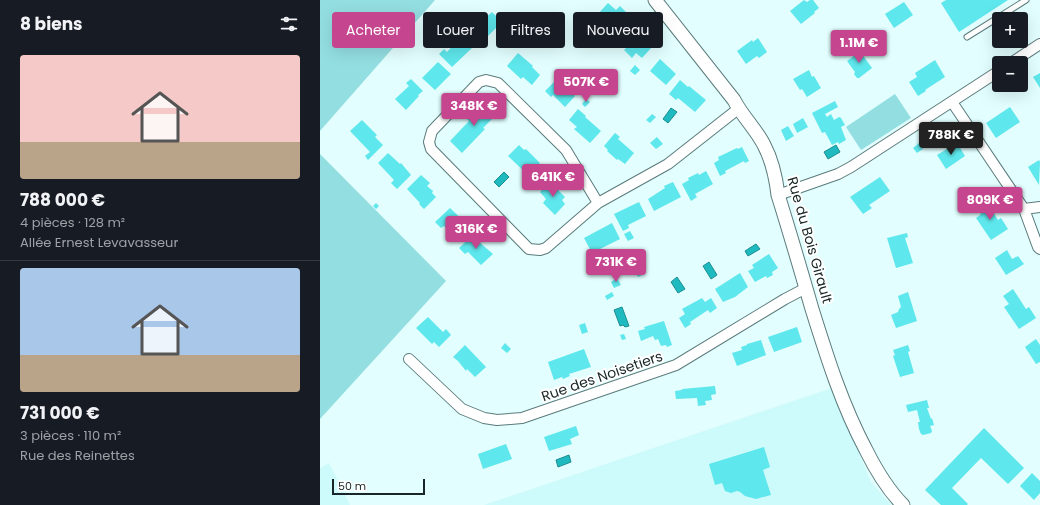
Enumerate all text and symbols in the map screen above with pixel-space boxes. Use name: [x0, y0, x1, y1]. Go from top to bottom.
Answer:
text: 8 biens: [20, 12, 83, 36]
chip: Acheter: [332, 12, 415, 48]
chip: Louer: [423, 12, 488, 48]
chip: Filtres: [496, 12, 565, 48]
chip: Nouveau: [573, 12, 663, 48]
map controls: [992, 12, 1028, 92]
button: +: [992, 12, 1028, 48]
icon: filters: [278, 13, 300, 35]
pin: 1.1M €: [826, 30, 892, 64]
text: 1.1M €: [840, 33, 878, 52]
button: −: [992, 56, 1028, 92]
pin: 507K €: [553, 69, 619, 103]
text: 507K €: [563, 72, 609, 91]
icon: home: [124, 81, 196, 153]
pin: 348K €: [441, 93, 507, 127]
text: 348K €: [450, 96, 498, 115]
pin: 788K €: [918, 122, 984, 156]
text: 788K €: [928, 125, 974, 144]
pin: 641K €: [520, 164, 586, 198]
text: 641K €: [531, 167, 575, 186]
street label: Rue du Bois Girault: [782, 174, 838, 306]
pin: 809K €: [957, 187, 1023, 221]
text: 788 000 €: [20, 188, 105, 212]
text: 809K €: [966, 190, 1014, 209]
text: 4 pièces · 128 m²: [20, 213, 125, 232]
pin: 316K €: [443, 216, 509, 250]
text: 316K €: [454, 219, 498, 238]
text: Allée Ernest Levavasseur: [20, 233, 178, 252]
pin: 731K €: [583, 249, 649, 283]
text: 731K €: [595, 252, 637, 271]
icon: home: [124, 294, 196, 366]
street label: Rue des Noisetiers: [539, 346, 665, 406]
text: 731 000 €: [20, 401, 100, 425]
text: 3 pièces · 110 m²: [20, 426, 121, 445]
text: Rue des Reinettes: [20, 446, 135, 465]
scale bar: [332, 477, 425, 496]
text: 50 m: [338, 478, 366, 494]

